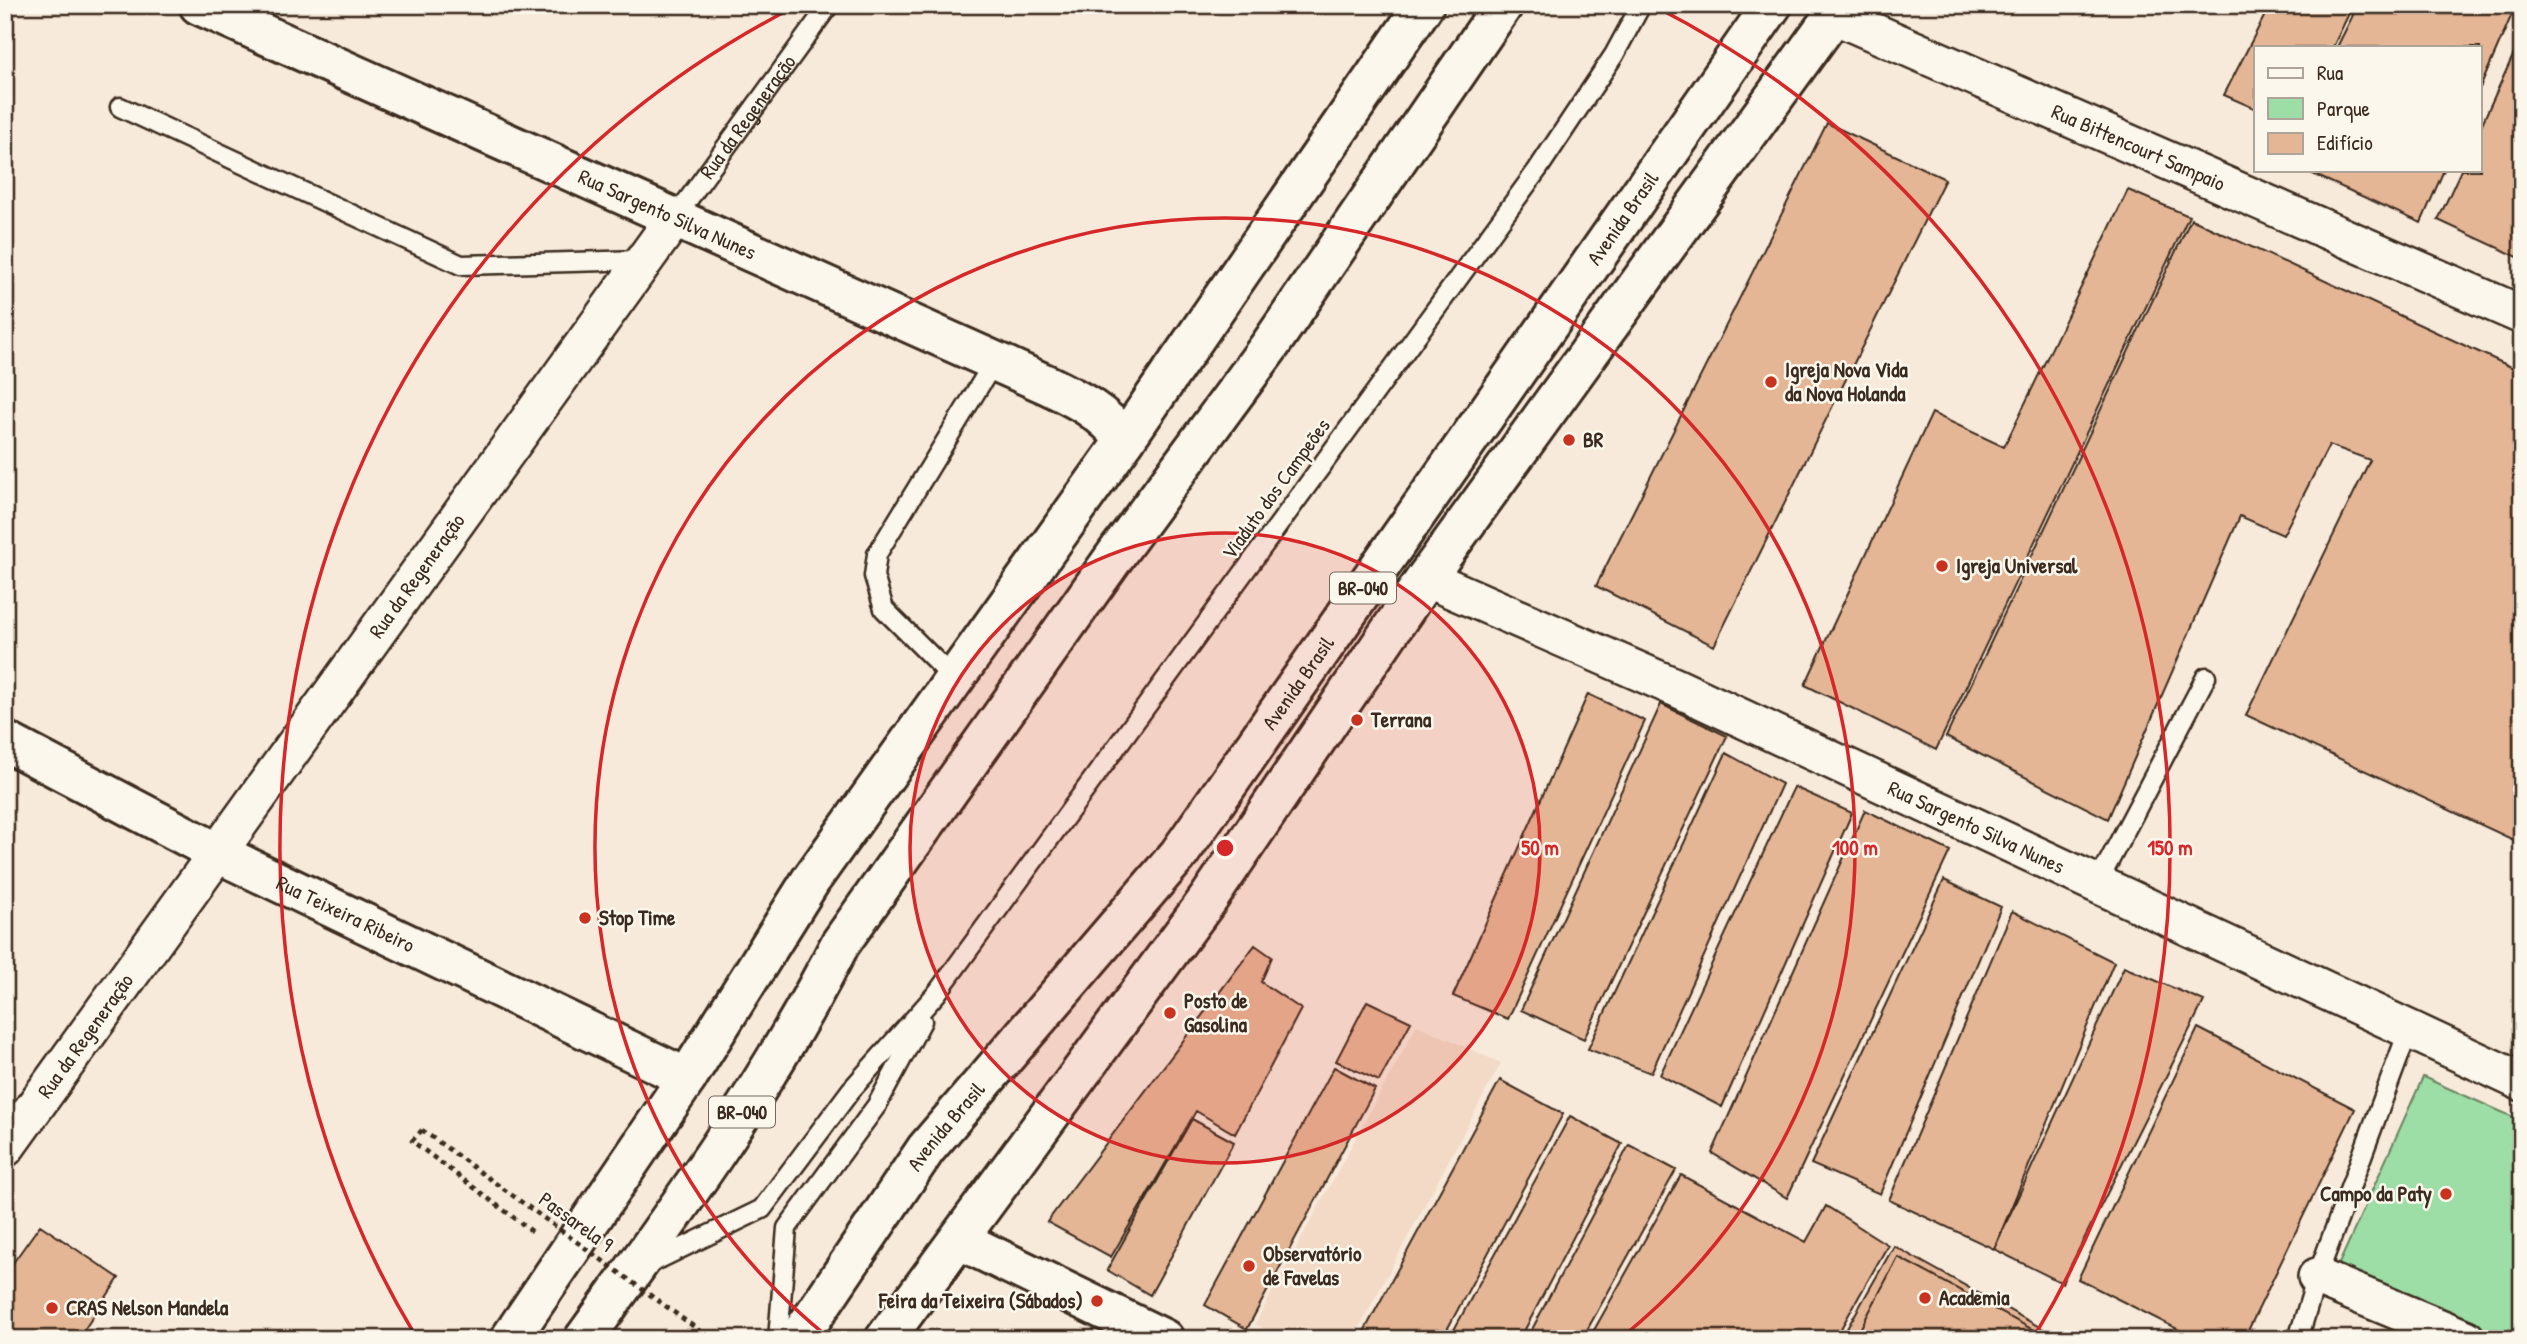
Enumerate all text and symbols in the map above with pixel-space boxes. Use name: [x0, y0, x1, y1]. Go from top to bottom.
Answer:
legend: [2254, 46, 2482, 172]
street label: Rua da Regeneração: [693, 49, 802, 185]
text: Rua: [2317, 58, 2343, 87]
text: Parque: [2317, 94, 2370, 123]
street label: Rua Bittencourt Sampaio: [2047, 97, 2230, 198]
text: Edifício: [2317, 128, 2373, 157]
street label: Rua Sargento Silva Nunes: [574, 162, 761, 267]
street label: Avenida Brasil: [1580, 165, 1666, 271]
place label: Igreja Nova Vida da Nova Holanda: [1785, 355, 1909, 408]
marker: Igreja Nova Vida da Nova Holanda: [1763, 374, 1779, 390]
street label: Viaduto dos Campeões: [1215, 412, 1337, 565]
place label: BR: [1583, 425, 1604, 454]
marker: BR: [1561, 432, 1577, 448]
street label: Rua da Regeneração: [362, 507, 471, 644]
place label: Igreja Universal: [1956, 551, 2078, 581]
marker: Igreja Universal: [1934, 558, 1950, 574]
road number: BR-040: [1330, 572, 1396, 604]
street label: Avenida Brasil: [1255, 630, 1341, 736]
place label: Terrana: [1370, 705, 1432, 734]
marker: Terrana: [1349, 712, 1365, 728]
street label: Rua Sargento Silva Nunes: [1883, 773, 2069, 881]
text: 50 m: [1521, 833, 1559, 862]
text: 100 m: [1832, 833, 1878, 862]
text: 150 m: [2147, 833, 2193, 862]
centre of rings: [1213, 836, 1237, 860]
street label: Rua Teixeira Ribeiro: [272, 868, 420, 959]
place label: Stop Time: [599, 903, 676, 933]
marker: Stop Time: [577, 910, 593, 926]
street label: Rua da Regeneração: [31, 968, 140, 1104]
place label: Posto de Gasolina: [1184, 986, 1248, 1039]
marker: Posto de Gasolina: [1162, 1005, 1178, 1021]
street label: Avenida Brasil: [900, 1075, 991, 1177]
road number: BR-040: [709, 1096, 775, 1128]
place label: Campo da Paty: [2320, 1179, 2432, 1209]
street label: Passarela 9: [533, 1185, 620, 1259]
marker: Campo da Paty: [2438, 1186, 2454, 1202]
place label: Observatório de Favelas: [1263, 1239, 1362, 1292]
marker: Observatório de Favelas: [1241, 1258, 1257, 1274]
place label: Academia: [1939, 1283, 2010, 1312]
place label: Feira da Teixeira (Sábados): [878, 1286, 1083, 1315]
marker: Academia: [1917, 1290, 1933, 1306]
place label: CRAS Nelson Mandela: [66, 1293, 229, 1322]
marker: Feira da Teixeira (Sábados): [1089, 1293, 1105, 1309]
marker: CRAS Nelson Mandela: [44, 1300, 60, 1316]

